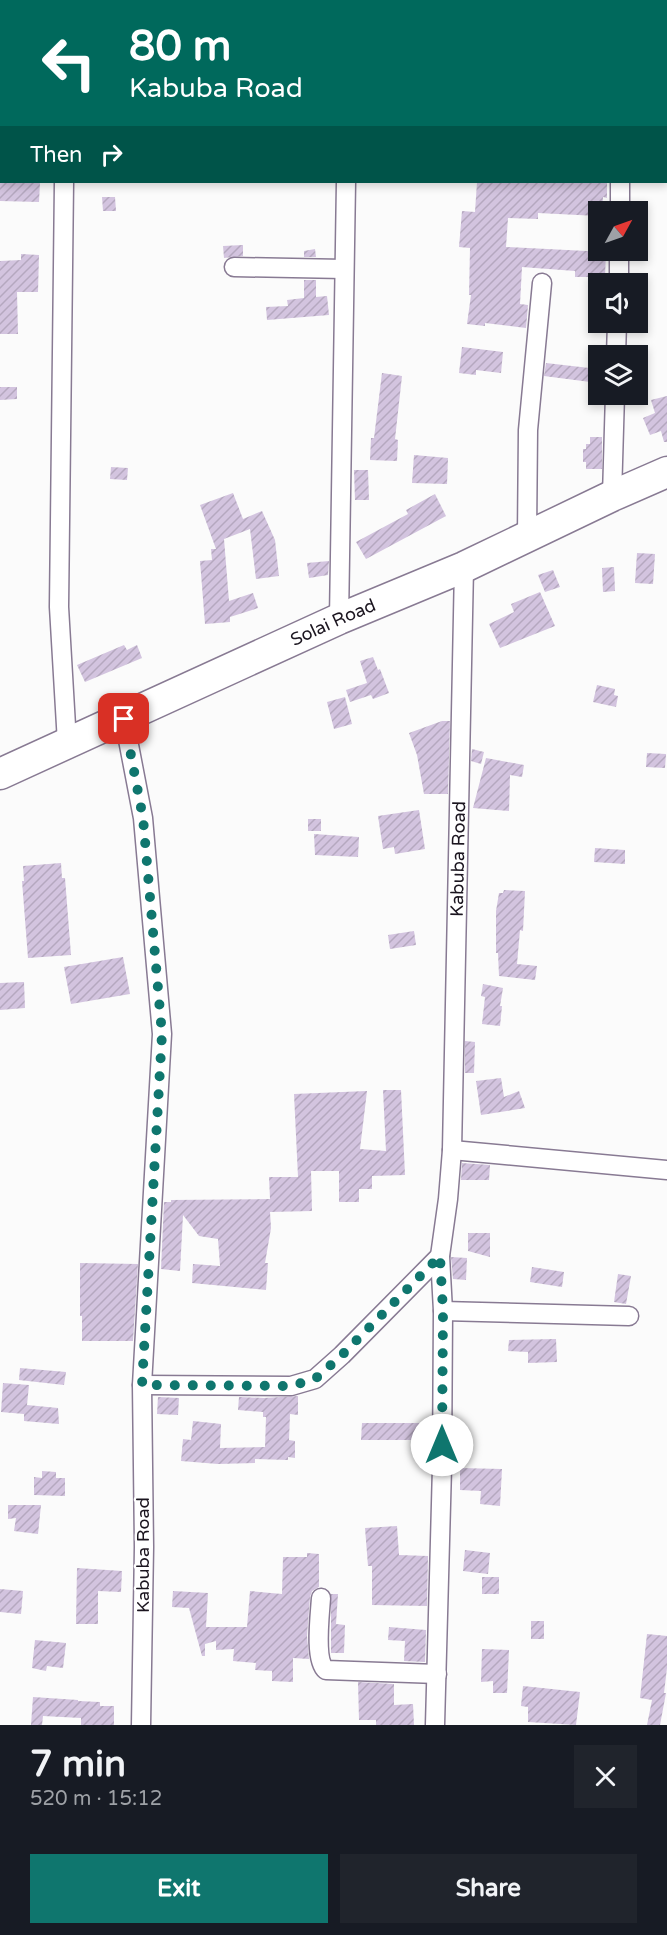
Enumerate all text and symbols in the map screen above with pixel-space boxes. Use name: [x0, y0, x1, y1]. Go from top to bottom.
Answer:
text: 80 m: [129, 21, 231, 72]
icon: left: [30, 24, 108, 102]
text: Kabuba Road: [129, 72, 303, 105]
icon: right: [95, 138, 128, 171]
text: Then: [30, 142, 83, 168]
north arrow: [588, 201, 648, 261]
map controls: [588, 201, 648, 405]
button: sound: [588, 273, 648, 333]
button: layers: [588, 345, 648, 405]
street label: Solai Road: [287, 594, 379, 651]
pin: [98, 693, 149, 744]
icon: arrive: [107, 702, 140, 735]
street label: Kabuba Road: [446, 801, 470, 917]
position arrow: [410, 1413, 474, 1477]
street label: Kabuba Road: [132, 1497, 154, 1613]
text: 7 min: [30, 1743, 126, 1786]
button: close: [574, 1745, 637, 1808]
text: 520 m · 15:12: [30, 1787, 162, 1811]
button: Exit: [30, 1854, 328, 1923]
button: Share: [340, 1854, 637, 1923]

